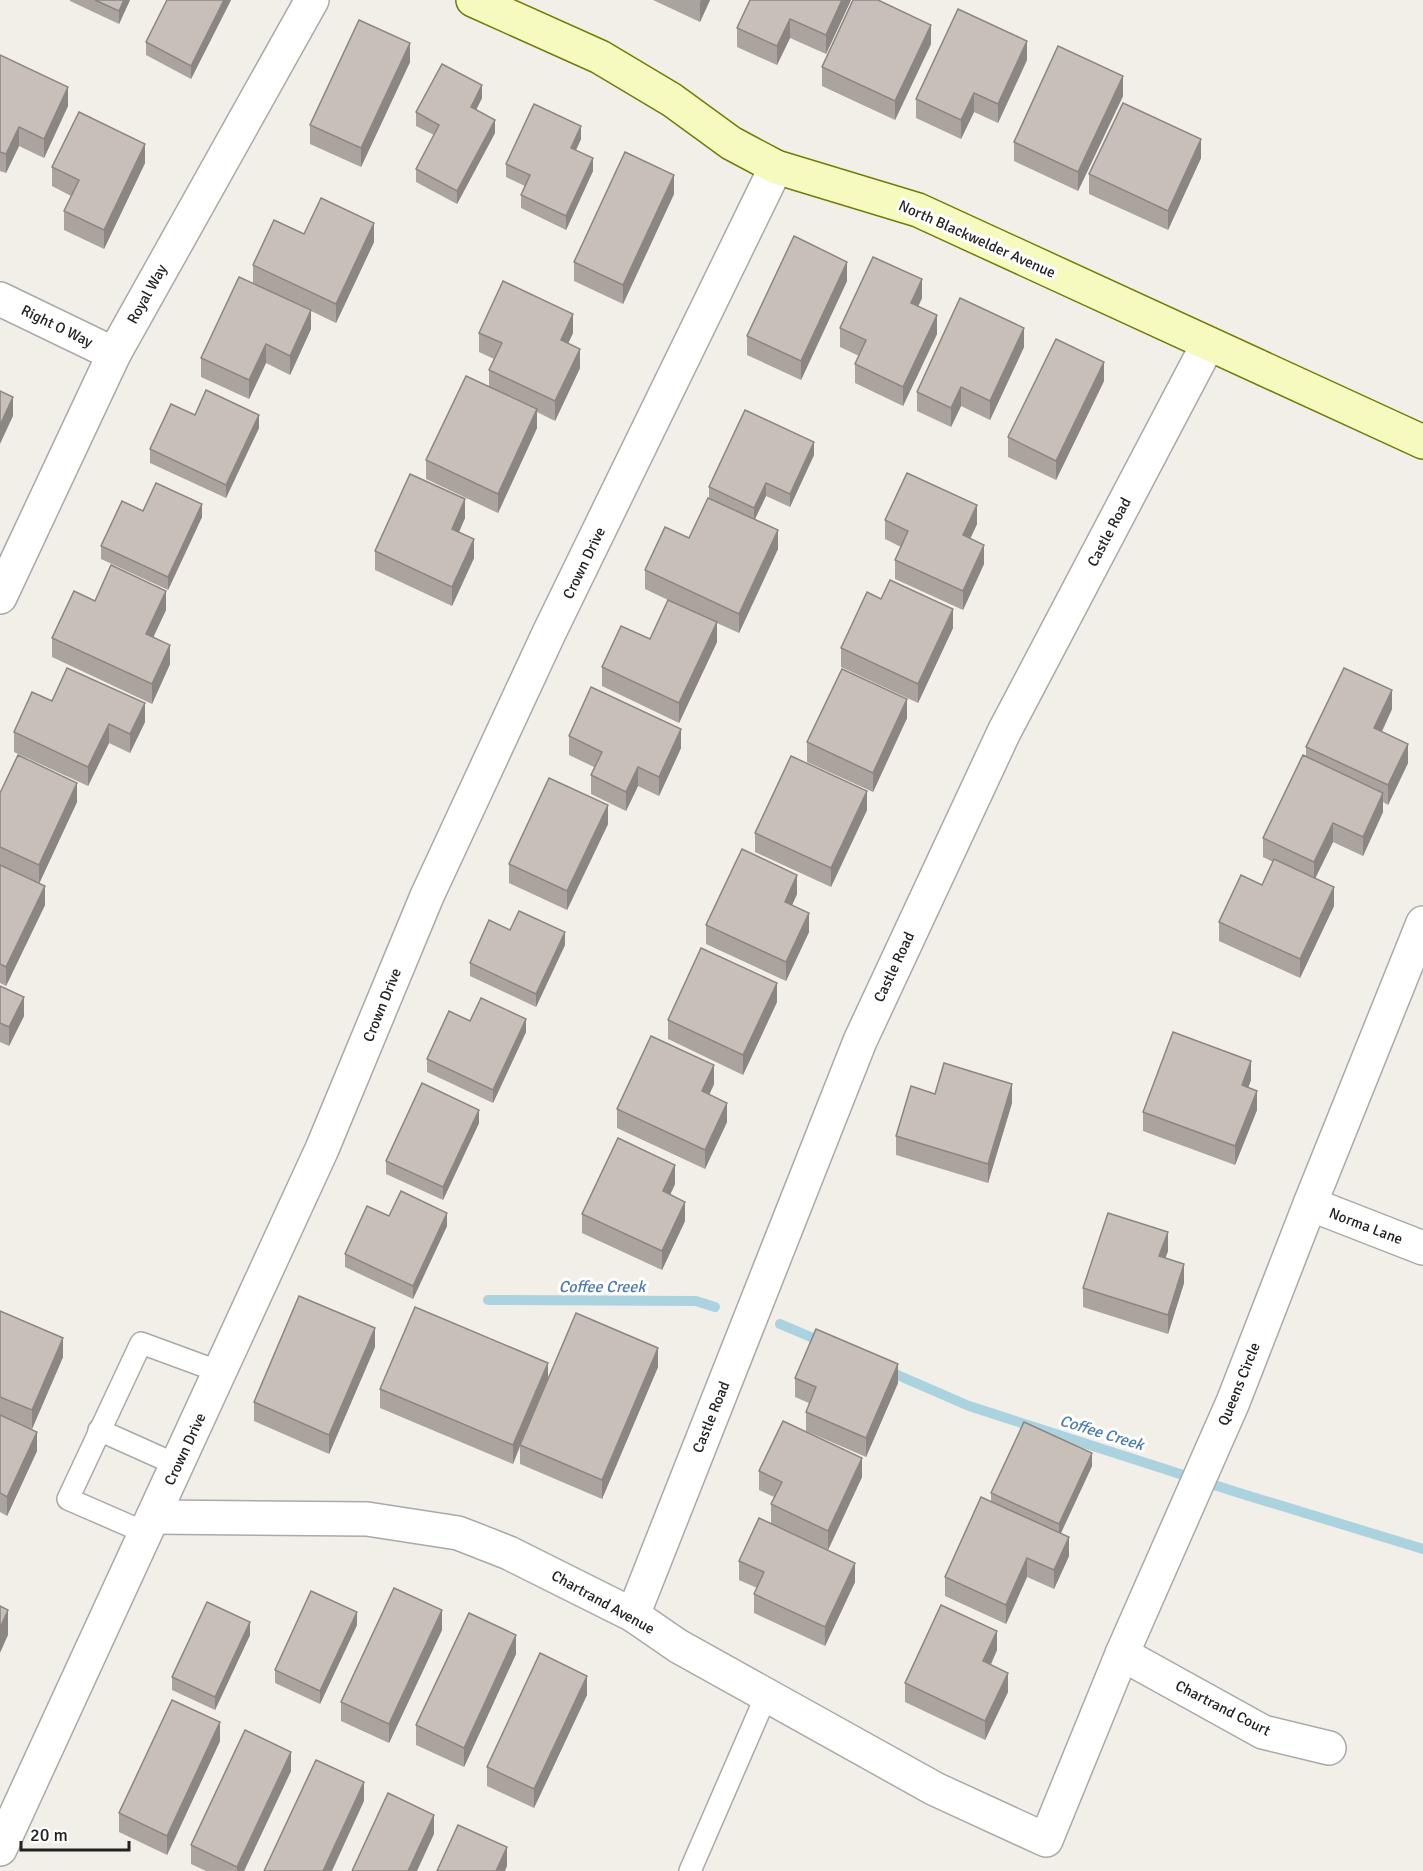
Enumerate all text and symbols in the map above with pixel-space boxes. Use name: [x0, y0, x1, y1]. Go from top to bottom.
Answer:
street label: North Blackwelder Avenue: [896, 196, 1058, 282]
street label: Royal Way: [123, 261, 171, 327]
street label: Right O Way: [18, 301, 96, 351]
street label: Castle Road: [1083, 494, 1135, 570]
street label: Crown Drive: [559, 524, 609, 602]
street label: Castle Road: [870, 929, 918, 1005]
street label: Crown Drive: [359, 966, 405, 1044]
street label: Norma Lane: [1327, 1204, 1405, 1248]
water label: Coffee Creek: [559, 1277, 647, 1297]
street label: Queens Circle: [1214, 1340, 1264, 1428]
street label: Castle Road: [689, 1379, 734, 1455]
street label: Crown Drive: [160, 1410, 210, 1488]
water label: Coffee Creek: [1057, 1411, 1148, 1456]
street label: Chartrand Avenue: [548, 1566, 658, 1638]
street label: Chartrand Court: [1172, 1676, 1274, 1740]
scale bar: [21, 1814, 129, 1852]
text: 20 m: [30, 1824, 68, 1846]

